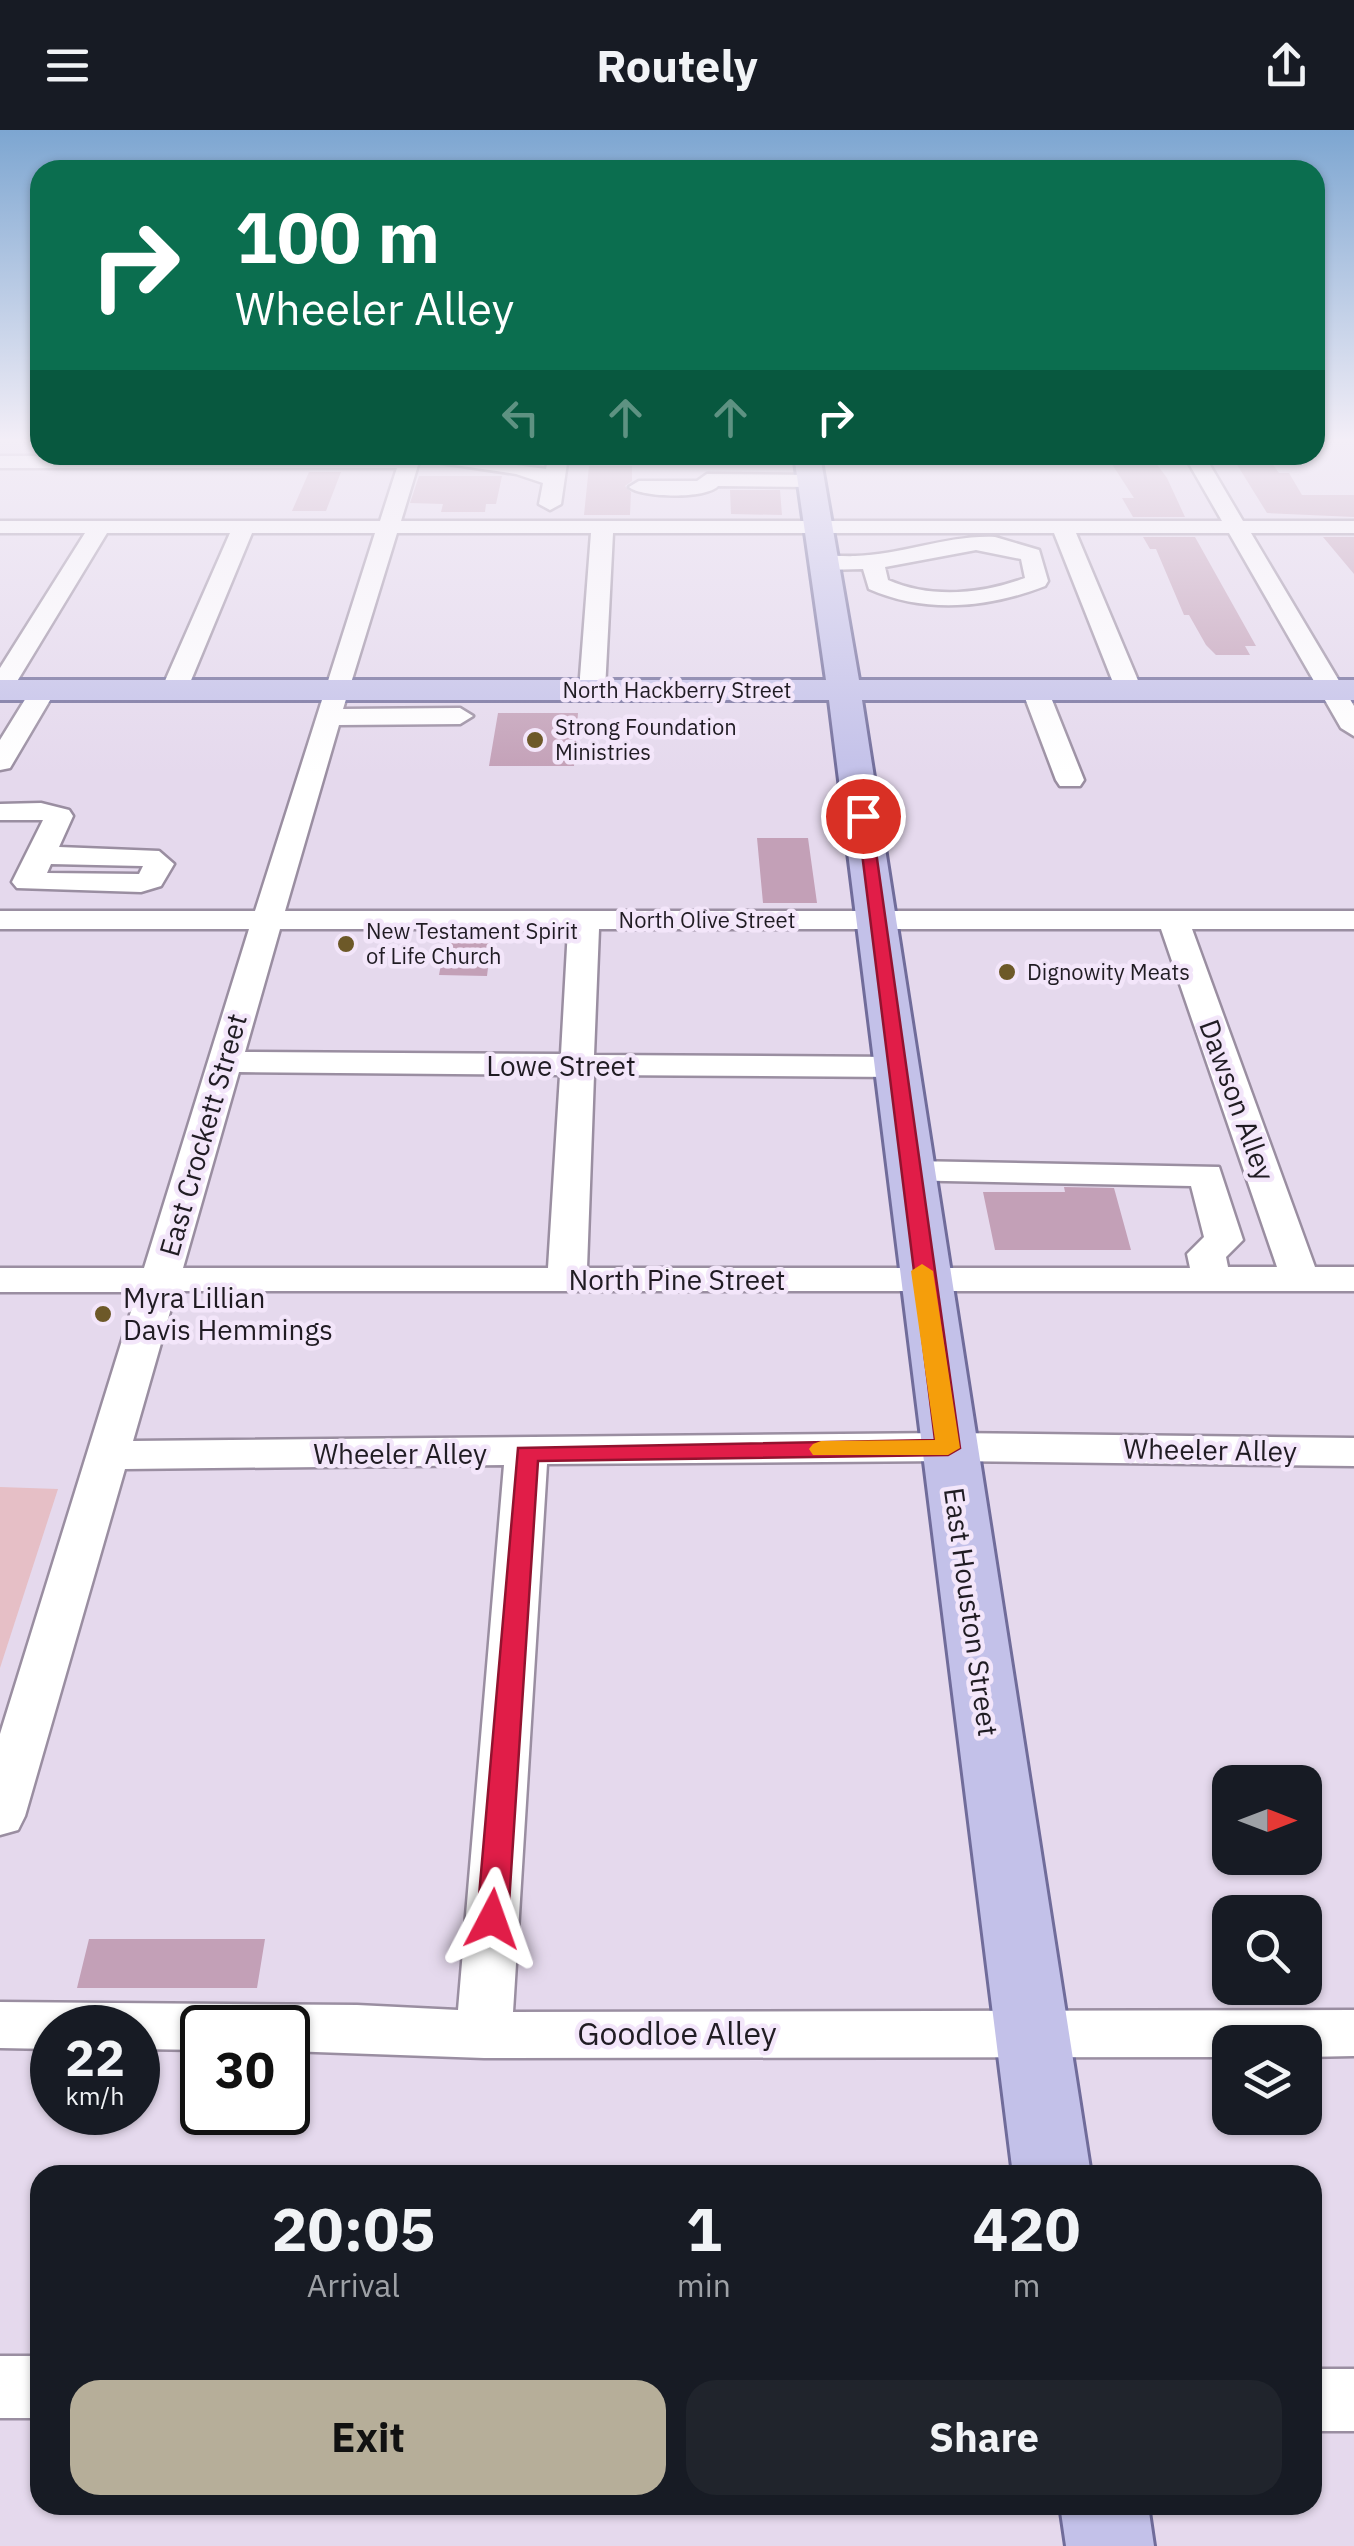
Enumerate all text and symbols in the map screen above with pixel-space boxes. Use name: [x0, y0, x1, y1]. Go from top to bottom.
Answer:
text: Routely: [596, 36, 758, 94]
icon: menu: [40, 38, 95, 93]
icon: share: [1259, 38, 1314, 93]
text: 100 m: [235, 191, 440, 282]
icon: right: [70, 200, 200, 330]
text: Wheeler Alley: [235, 279, 514, 337]
icon: left: [493, 390, 548, 445]
icon: ahead: [598, 390, 653, 445]
icon: ahead: [703, 390, 758, 445]
icon: right: [808, 390, 863, 445]
street label: North Hackberry Street: [562, 675, 792, 704]
place label: Strong Foundation Ministries: [555, 712, 737, 766]
marker: Strong Foundation Ministries: [524, 729, 546, 751]
pin: [821, 774, 906, 859]
icon: arrive: [836, 789, 891, 844]
street label: North Olive Street: [619, 905, 795, 934]
place label: New Testament Spirit of Life Church: [366, 916, 578, 970]
marker: New Testament Spirit of Life Church: [335, 933, 357, 955]
place label: Dignowity Meats: [1027, 957, 1190, 986]
marker: Dignowity Meats: [996, 961, 1018, 983]
street label: East Crockett Street: [150, 1009, 255, 1261]
street label: Dawson Alley: [1191, 1014, 1284, 1186]
street label: Lowe Street: [486, 1047, 636, 1084]
street label: North Pine Street: [569, 1261, 785, 1298]
place label: Myra Lillian Davis Hemmings: [123, 1279, 333, 1348]
marker: Myra Lillian Davis Hemmings: [92, 1303, 114, 1325]
street label: Wheeler Alley: [1123, 1429, 1297, 1470]
street label: Wheeler Alley: [313, 1435, 487, 1472]
street label: East Houston Street: [936, 1485, 1007, 1739]
north arrow: [1212, 1765, 1322, 1875]
map controls: [1212, 1765, 1322, 2135]
position arrow: [440, 1867, 544, 1971]
button: search: [1212, 1895, 1322, 2005]
speed limit sign: 30: [180, 2005, 310, 2135]
street label: Goodloe Alley: [577, 2012, 777, 2054]
text: 22: [65, 2025, 125, 2090]
button: layers: [1212, 2025, 1322, 2135]
text: km/h: [66, 2079, 124, 2112]
text: 20:05: [272, 2189, 435, 2268]
text: 1: [686, 2189, 722, 2268]
text: 420: [972, 2189, 1080, 2268]
text: Arrival: [307, 2264, 400, 2306]
text: min: [677, 2264, 731, 2306]
text: m: [1013, 2264, 1040, 2306]
button: Exit: [70, 2380, 666, 2495]
button: Share: [686, 2380, 1282, 2495]

